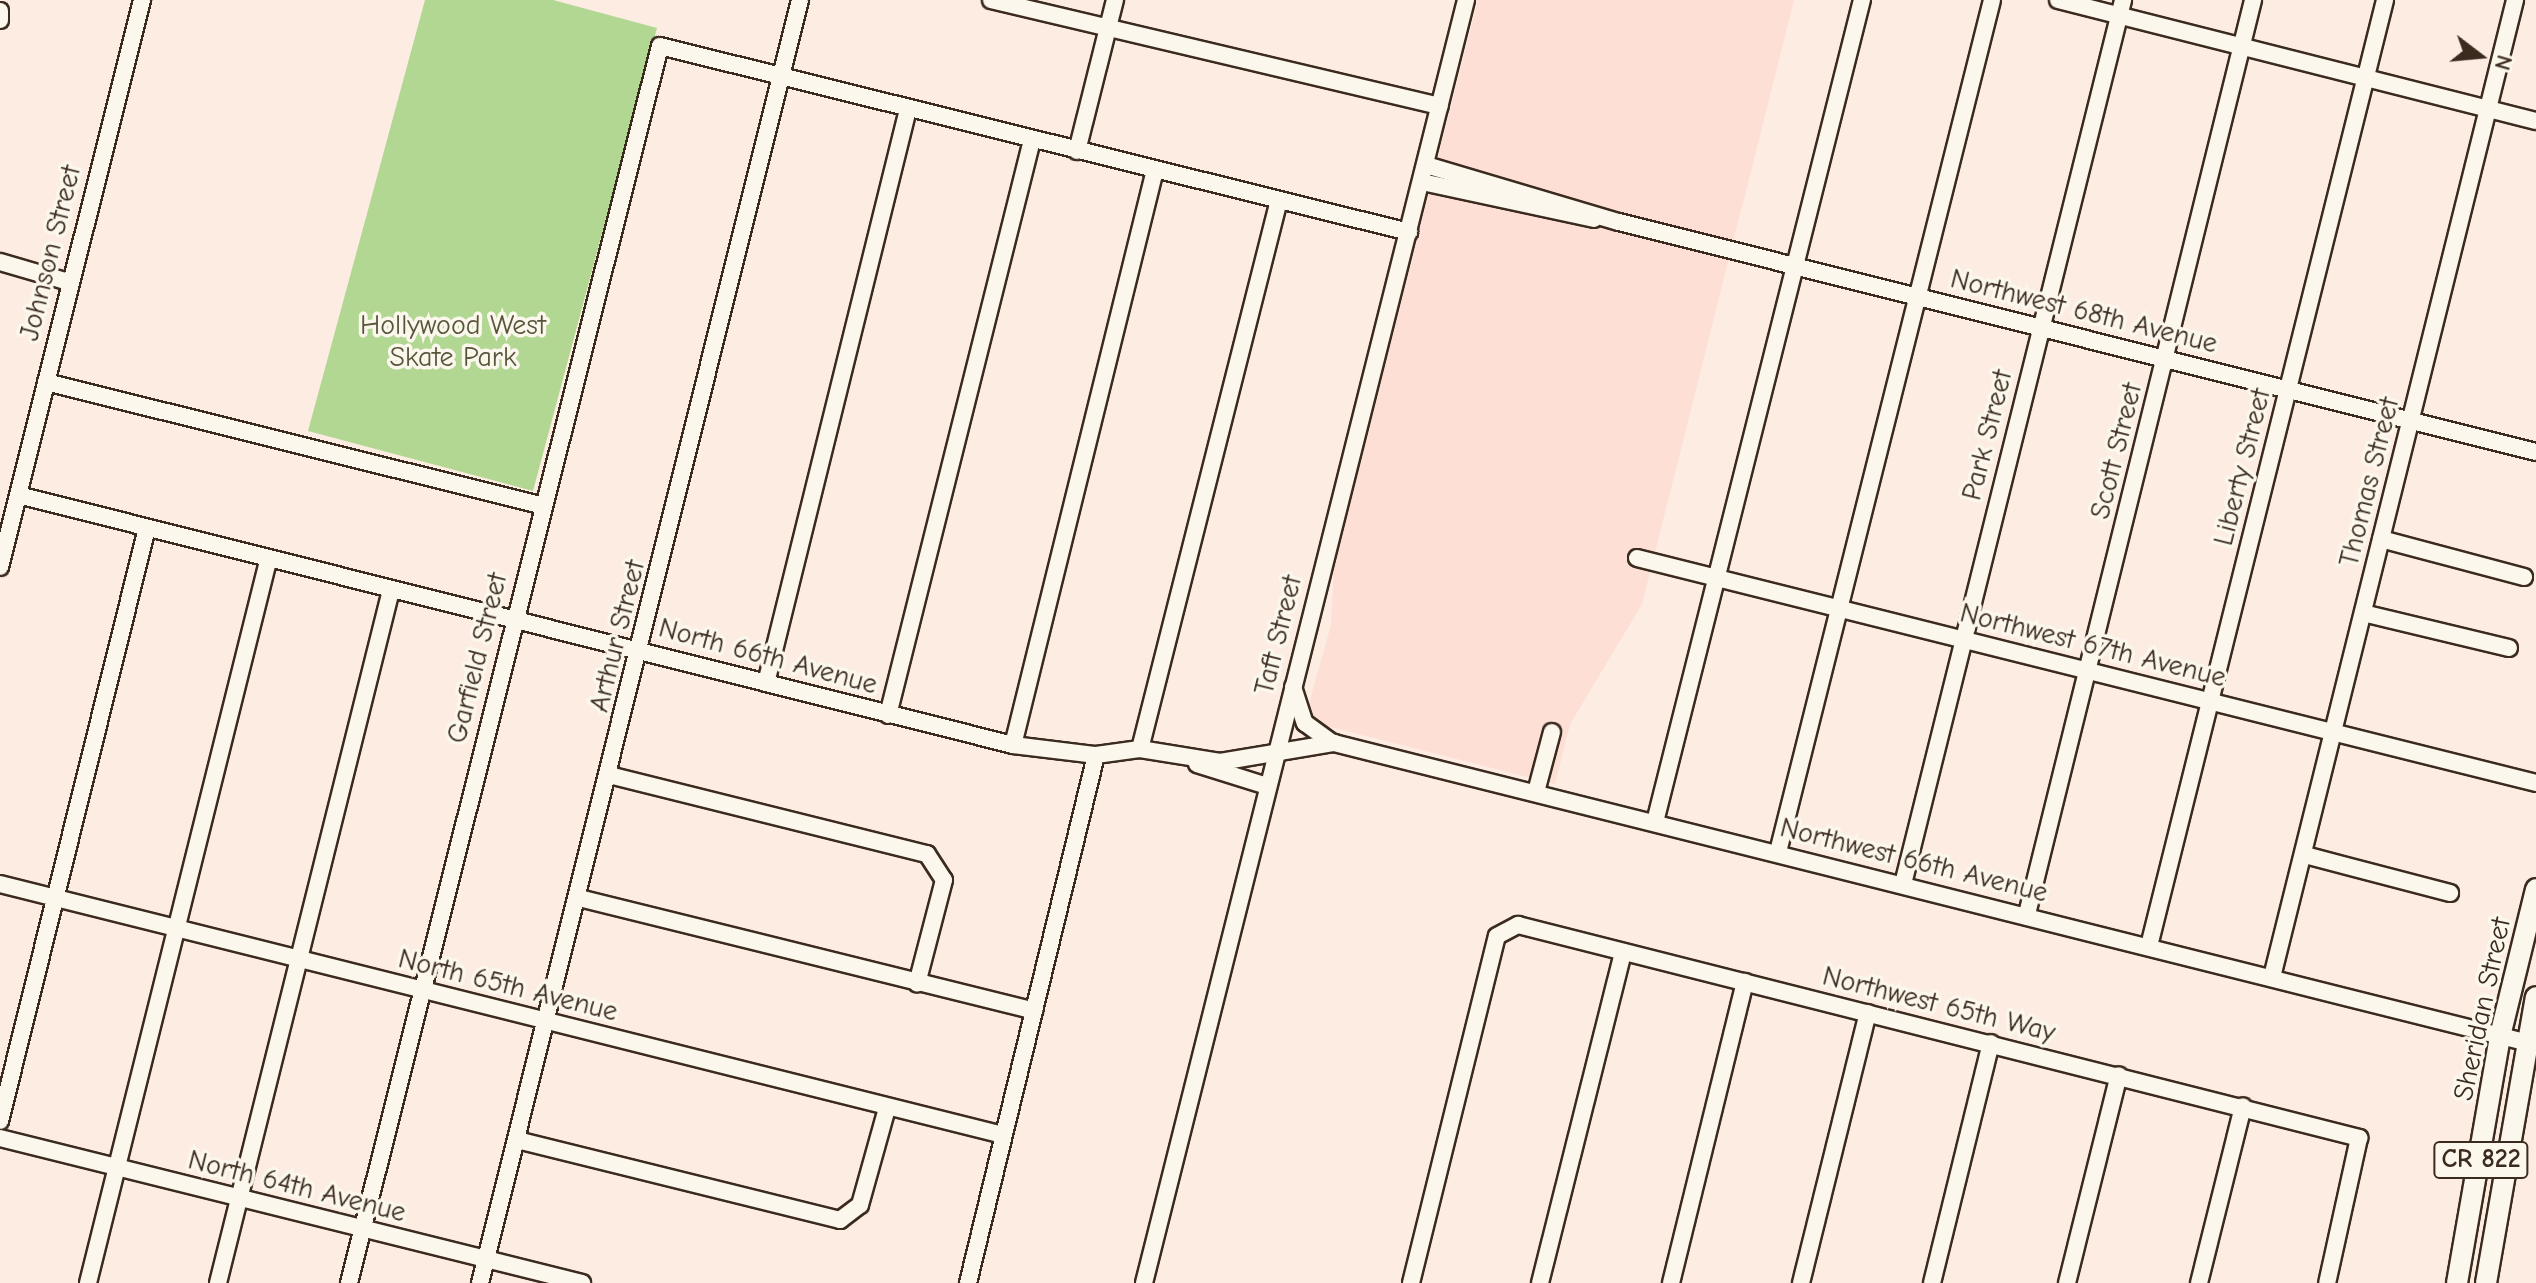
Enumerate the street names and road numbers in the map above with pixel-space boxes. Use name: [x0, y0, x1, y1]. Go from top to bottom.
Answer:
street label: Johnson Street: [12, 162, 88, 344]
street label: Northwest 68th Avenue: [1947, 262, 2221, 360]
street label: Park Street: [1955, 366, 2019, 504]
street label: Scott Street: [2083, 380, 2149, 522]
street label: Liberty Street: [2206, 385, 2278, 549]
street label: Thomas Street: [2332, 394, 2406, 570]
street label: Arthur Street: [582, 557, 652, 715]
street label: Garfield Street: [440, 569, 514, 747]
street label: Taft Street: [1247, 572, 1309, 698]
street label: Northwest 67th Avenue: [1957, 596, 2229, 694]
street label: North 66th Avenue: [655, 611, 881, 701]
street label: Northwest 66th Avenue: [1777, 810, 2051, 910]
street label: Sheridan Street: [2446, 914, 2518, 1104]
street label: North 65th Avenue: [395, 942, 621, 1028]
street label: Northwest 65th Way: [1819, 959, 2059, 1049]
road number: CR 822: [2433, 1138, 2529, 1182]
street label: North 64th Avenue: [185, 1143, 409, 1229]

